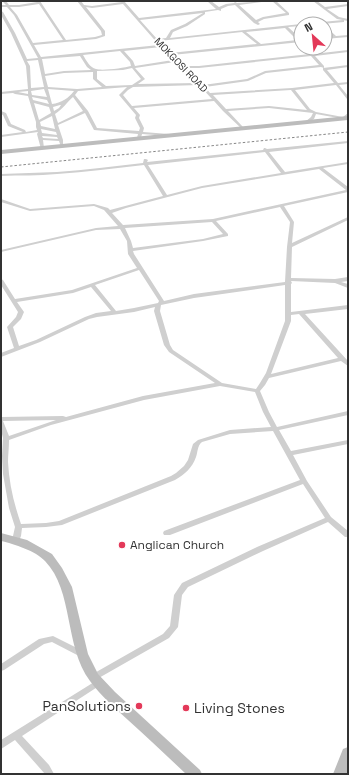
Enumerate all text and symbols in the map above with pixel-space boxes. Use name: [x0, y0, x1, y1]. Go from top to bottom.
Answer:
north arrow: [293, 16, 333, 56]
text: N: [302, 19, 315, 35]
street label: MOKGOSI ROAD: [152, 35, 211, 95]
place label: Anglican Church: [130, 537, 224, 553]
marker: Anglican Church: [117, 540, 127, 550]
place label: PanSolutions: [42, 697, 131, 715]
place label: Living Stones: [194, 699, 285, 717]
marker: PanSolutions: [134, 701, 144, 711]
marker: Living Stones: [181, 703, 191, 713]

